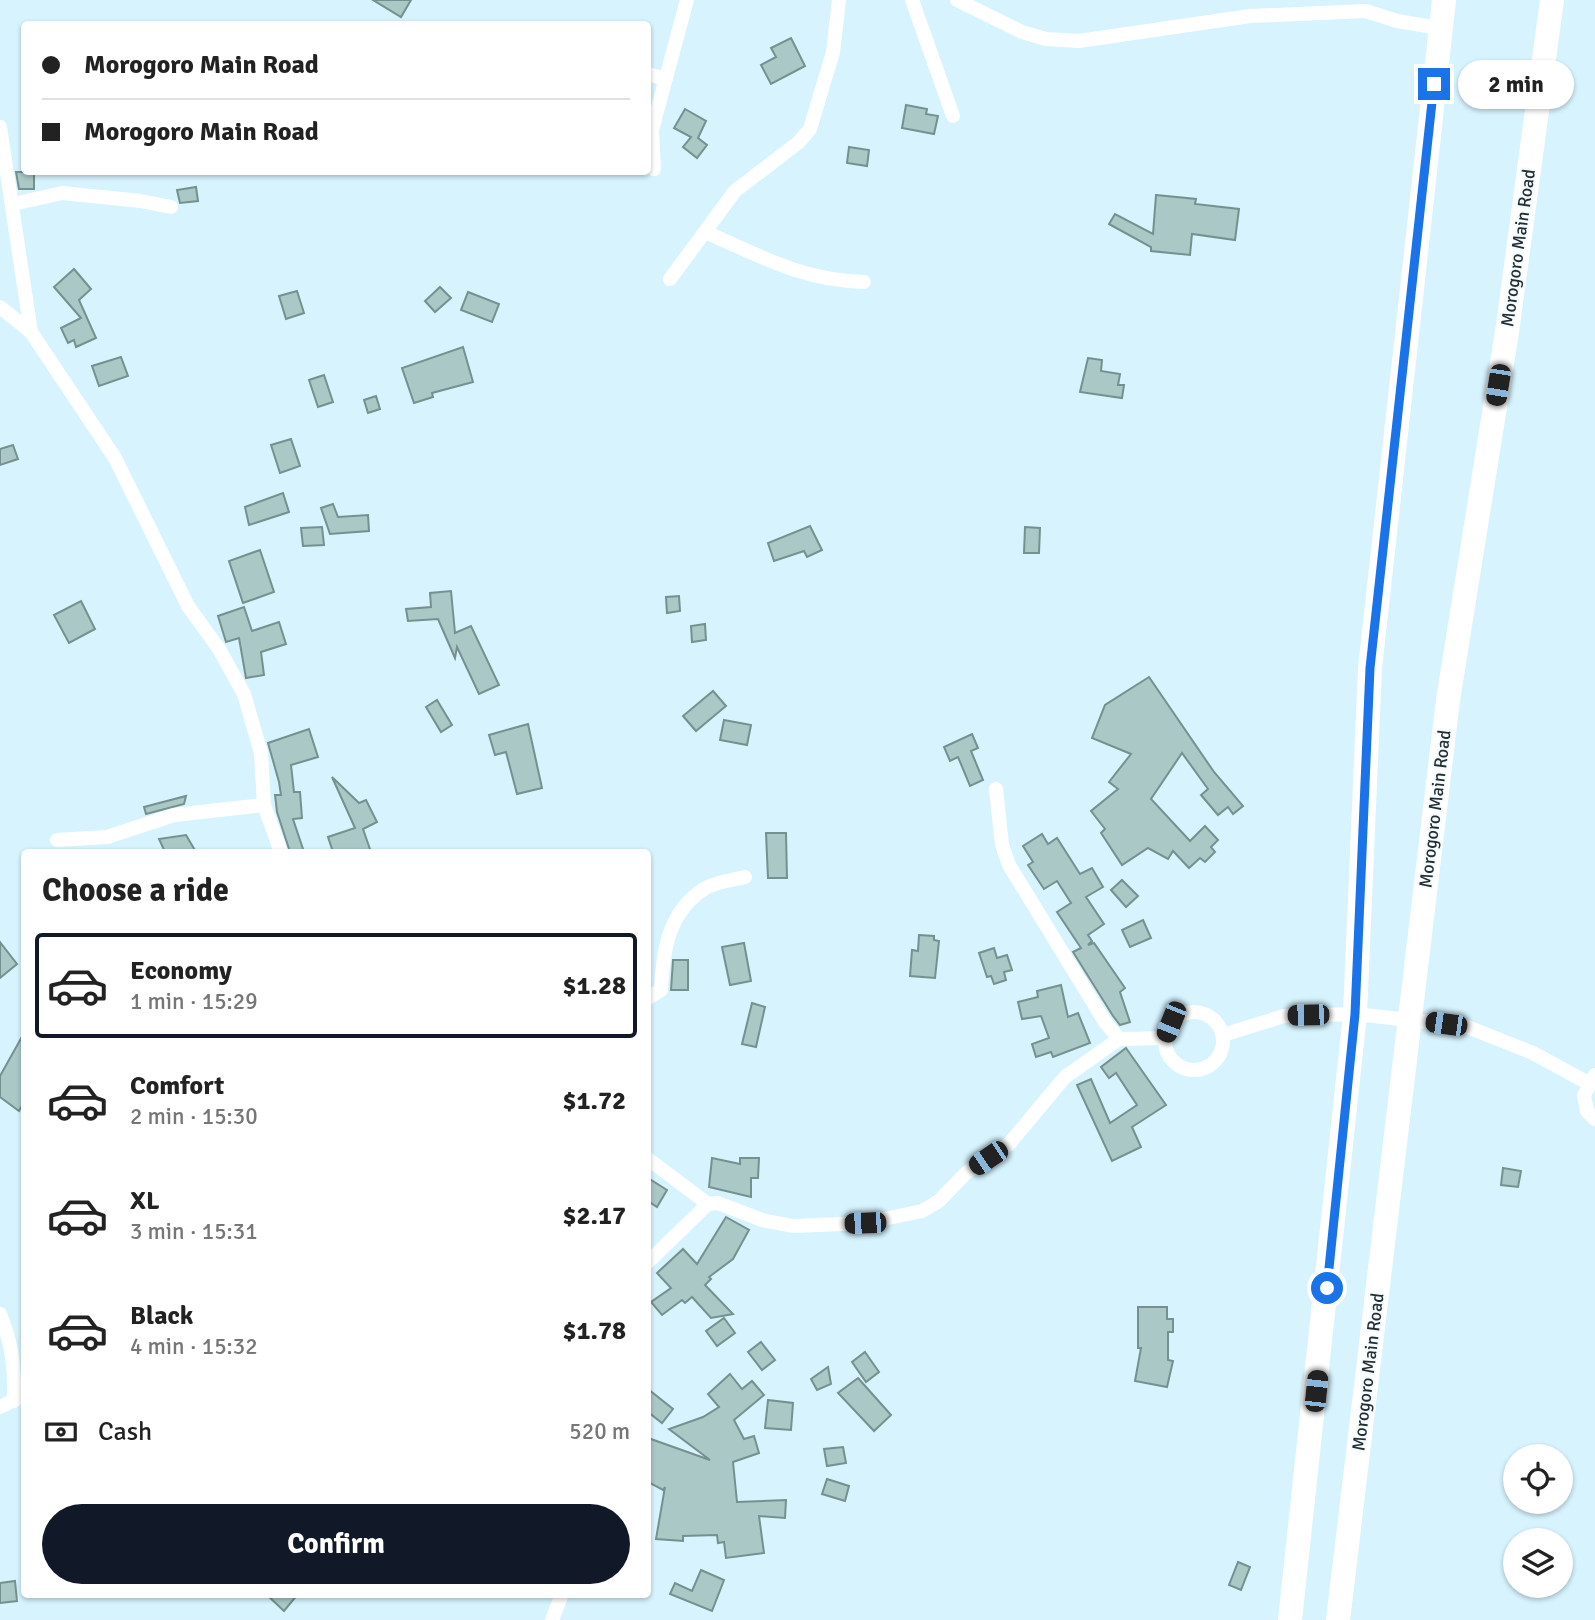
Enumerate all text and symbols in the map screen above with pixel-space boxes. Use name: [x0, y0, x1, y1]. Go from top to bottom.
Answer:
text: Morogoro Main Road: [84, 49, 319, 81]
callout: 2 min: [1458, 60, 1574, 108]
route end: [1418, 68, 1450, 100]
text: 2 min: [1488, 70, 1544, 99]
text: Morogoro Main Road: [84, 116, 319, 148]
street label: Morogoro Main Road: [1496, 168, 1540, 328]
car: [1485, 363, 1512, 407]
street label: Morogoro Main Road: [1414, 729, 1456, 889]
text: Choose a ride: [42, 871, 229, 910]
icon: car: [46, 954, 109, 1017]
text: Economy: [130, 955, 232, 987]
text: $1.28: [562, 970, 626, 1002]
text: 1 min · 15:29: [130, 987, 258, 1016]
car: [1154, 999, 1189, 1045]
car: [1287, 1004, 1330, 1026]
car: [1424, 1011, 1469, 1037]
icon: car: [46, 1069, 109, 1132]
text: Comfort: [130, 1070, 224, 1102]
text: $1.72: [562, 1085, 626, 1117]
text: 2 min · 15:30: [130, 1102, 258, 1131]
car: [965, 1138, 1012, 1178]
icon: car: [46, 1184, 109, 1247]
text: XL: [130, 1185, 160, 1217]
text: $2.17: [562, 1200, 626, 1232]
car: [844, 1212, 887, 1234]
text: 3 min · 15:31: [130, 1217, 258, 1246]
route start: [1311, 1272, 1343, 1304]
street label: Morogoro Main Road: [1347, 1292, 1389, 1452]
icon: car: [46, 1299, 109, 1362]
text: Black: [130, 1300, 193, 1332]
text: $1.78: [562, 1315, 626, 1347]
text: 4 min · 15:32: [130, 1332, 258, 1361]
car: [1304, 1369, 1329, 1413]
icon: cash: [42, 1413, 80, 1451]
text: Cash: [98, 1416, 152, 1448]
text: 520 m: [569, 1417, 630, 1446]
map controls: [1503, 1444, 1573, 1598]
button: locate: [1503, 1444, 1573, 1514]
button: Confirm: [42, 1504, 630, 1584]
button: layers: [1503, 1528, 1573, 1598]

